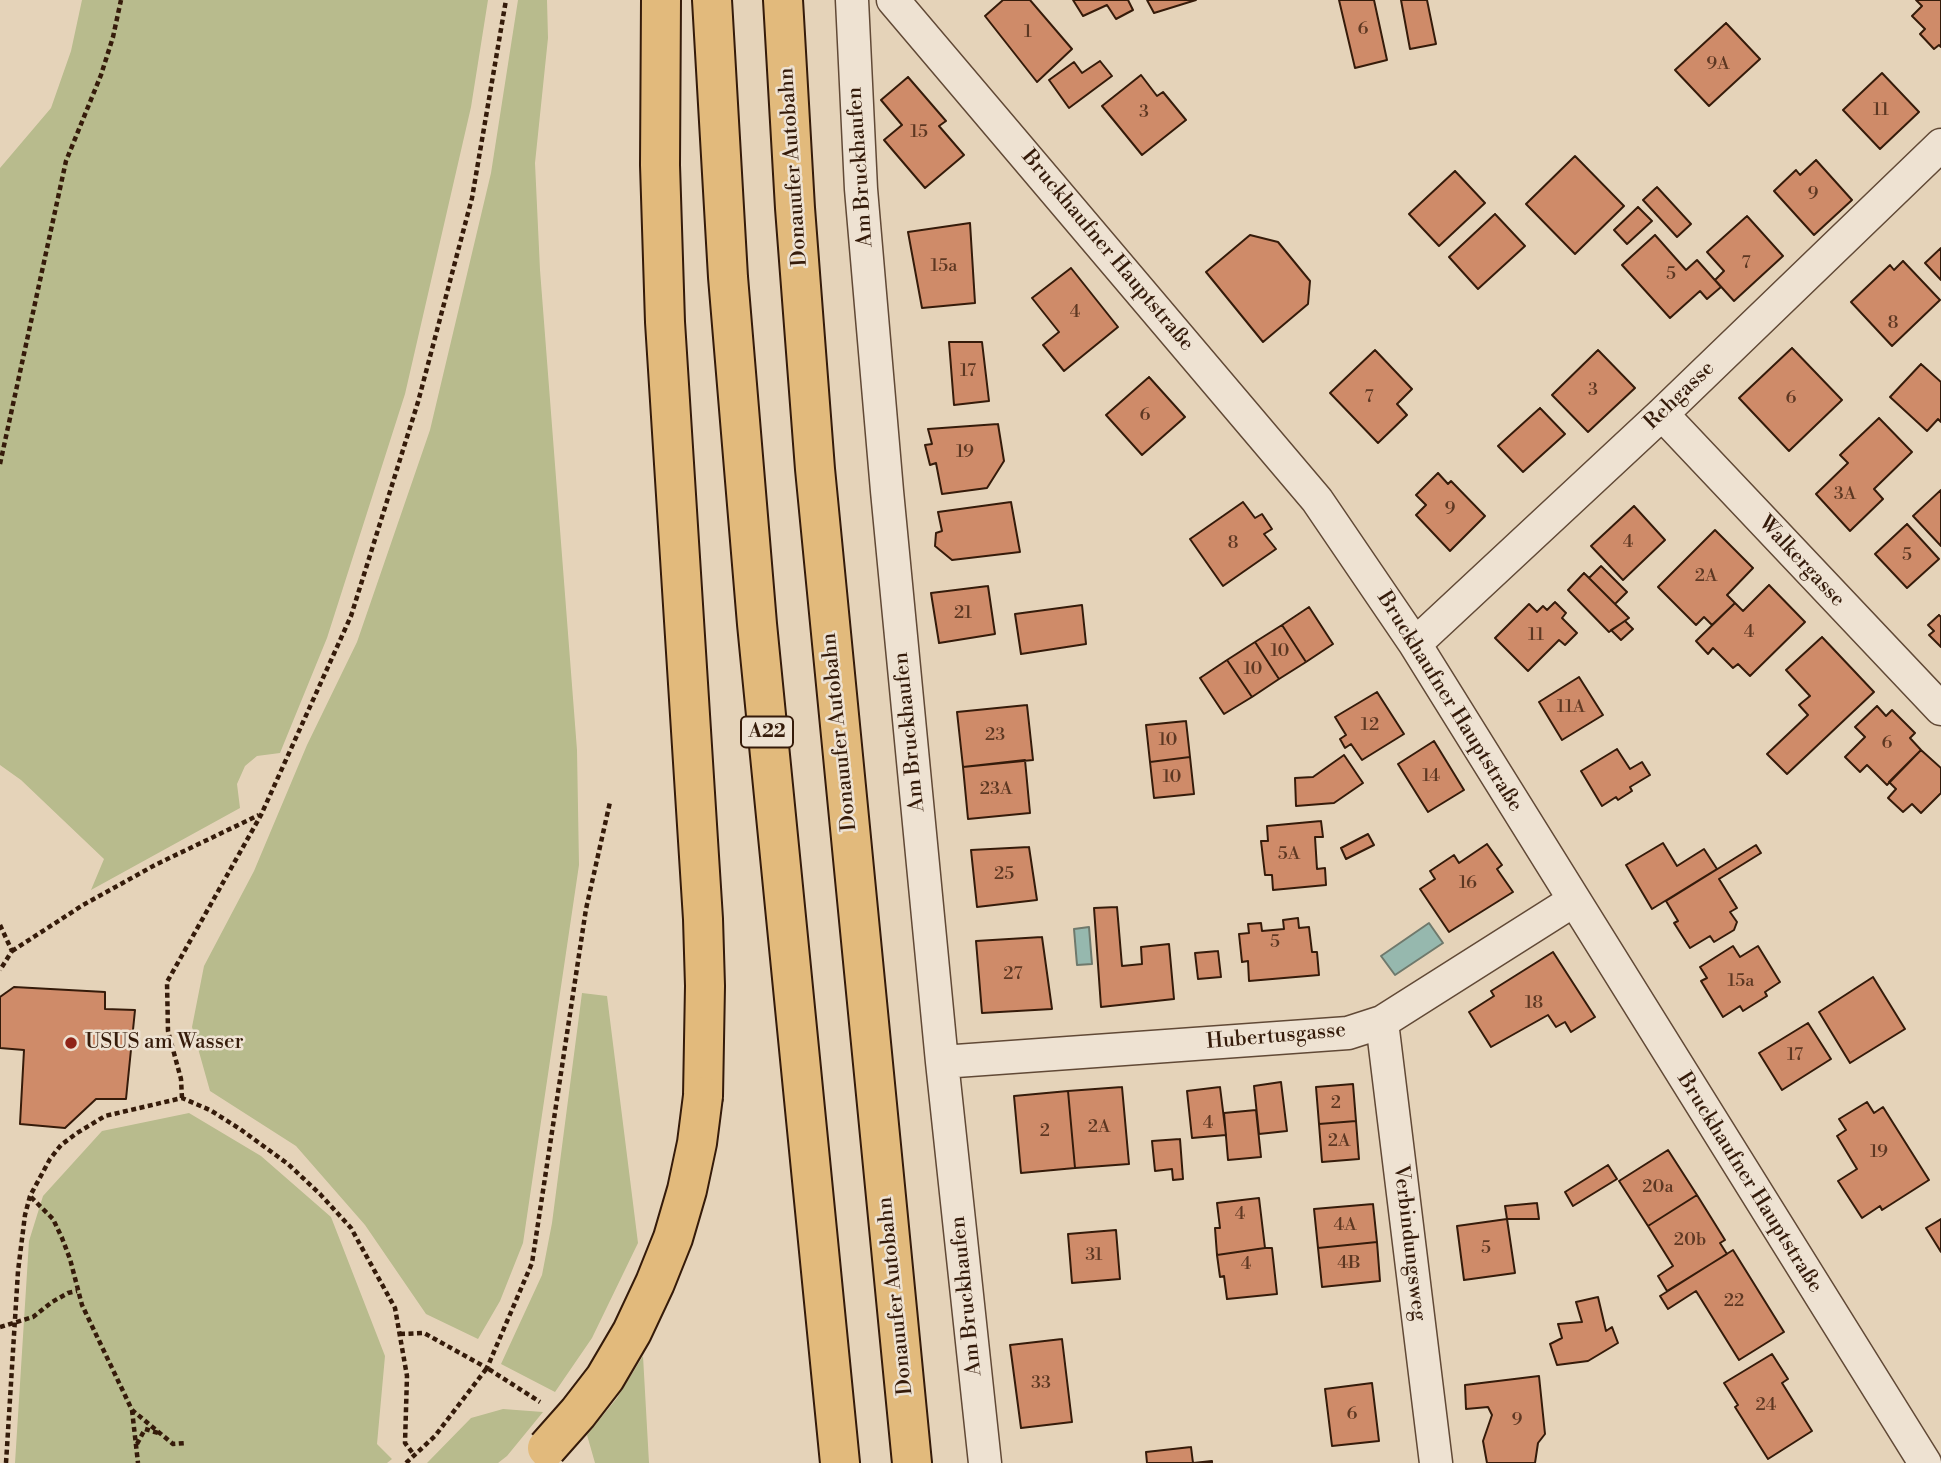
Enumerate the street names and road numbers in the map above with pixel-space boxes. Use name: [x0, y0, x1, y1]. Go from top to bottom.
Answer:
street label: Donauufer Autobahn: [774, 67, 814, 267]
street label: Am Bruckhaufen: [843, 86, 879, 248]
street label: Bruckhaufner Hauptstraße: [1015, 145, 1199, 357]
street label: Rehgasse: [1640, 356, 1720, 436]
street label: Walkergasse: [1752, 511, 1850, 613]
street label: Bruckhaufner Hauptstraße: [1371, 587, 1527, 817]
street label: Donauufer Autobahn: [817, 632, 863, 832]
street label: Am Bruckhaufen: [889, 651, 931, 813]
road number: A22: [741, 716, 793, 748]
street label: Hubertusgasse: [1205, 1018, 1347, 1056]
street label: Bruckhaufner Hauptstraße: [1671, 1068, 1827, 1298]
street label: Verbindungsweg: [1387, 1164, 1431, 1322]
street label: Donauufer Autobahn: [873, 1196, 919, 1396]
street label: Am Bruckhaufen: [946, 1215, 988, 1377]

